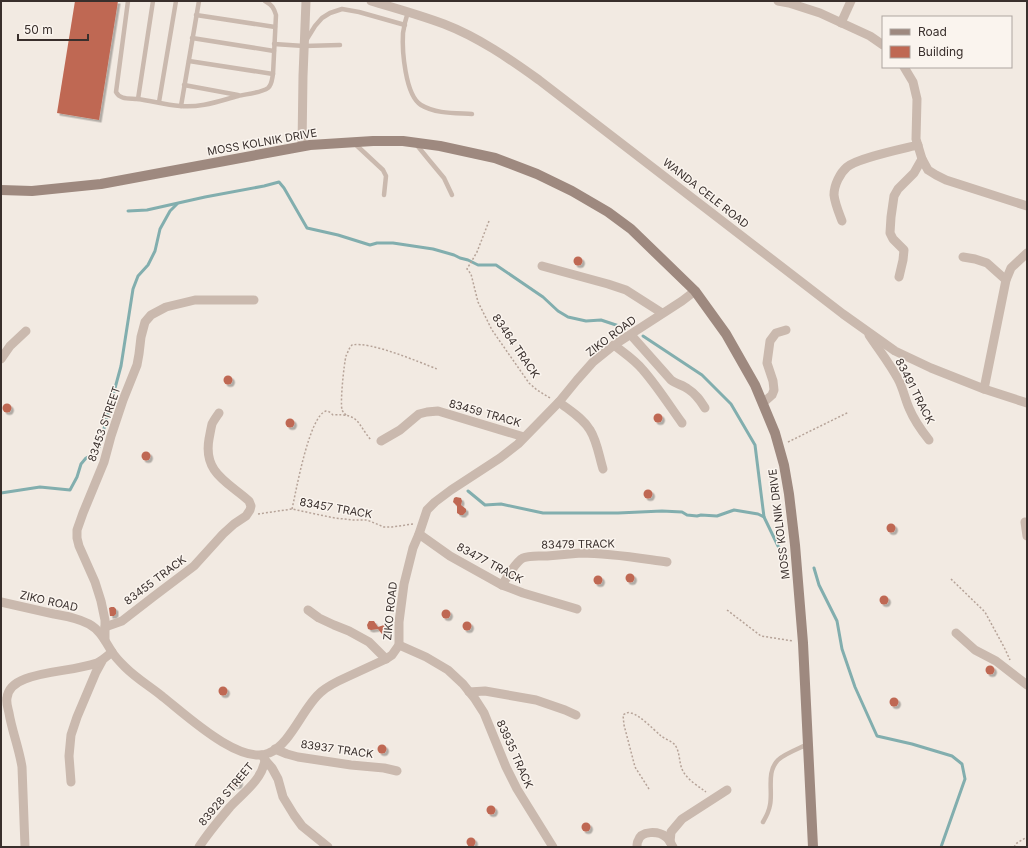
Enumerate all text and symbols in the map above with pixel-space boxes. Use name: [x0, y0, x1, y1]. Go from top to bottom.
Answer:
scale bar: [18, 16, 88, 42]
legend: [882, 16, 1012, 68]
text: 50 m: [24, 22, 53, 37]
text: Road: [918, 24, 947, 39]
text: Building: [918, 44, 963, 59]
street label: MOSS KOLNIK DRIVE: [206, 125, 318, 159]
street label: WANDA CELE ROAD: [660, 155, 752, 231]
street label: 83464 TRACK: [489, 311, 543, 381]
street label: ZIKO ROAD: [583, 313, 639, 359]
street label: 83491 TRACK: [892, 356, 938, 427]
street label: 83453 STREET: [85, 384, 123, 464]
street label: 83459 TRACK: [447, 396, 523, 430]
street label: MOSS KOLNIK DRIVE: [765, 468, 793, 580]
street label: 83457 TRACK: [299, 495, 374, 521]
street label: 83479 TRACK: [541, 536, 616, 552]
street label: 83477 TRACK: [454, 540, 526, 587]
street label: 83455 TRACK: [121, 552, 189, 608]
street label: ZIKO ROAD: [380, 581, 400, 641]
street label: ZIKO ROAD: [19, 588, 79, 614]
street label: 83935 TRACK: [494, 717, 537, 791]
street label: 83937 TRACK: [300, 737, 375, 761]
street label: 83928 STREET: [195, 759, 257, 829]

